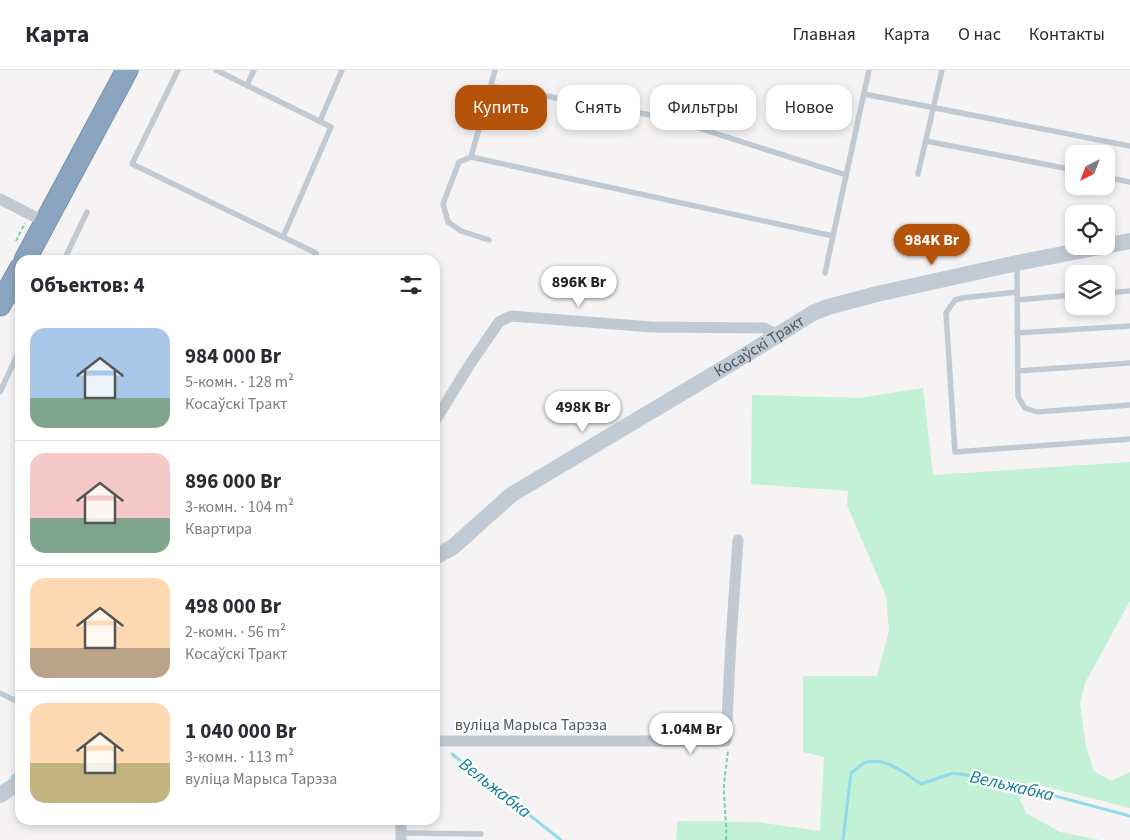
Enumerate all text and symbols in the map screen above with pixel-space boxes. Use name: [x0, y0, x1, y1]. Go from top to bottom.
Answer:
text: Карта: [25, 17, 89, 52]
text: Главная: [793, 22, 856, 47]
text: Карта: [884, 22, 930, 47]
text: О нас: [958, 22, 1001, 47]
text: Контакты: [1029, 22, 1105, 47]
chip: Купить: [455, 85, 547, 130]
chip: Снять: [557, 85, 640, 130]
chip: Фильтры: [650, 85, 756, 130]
chip: Новое: [766, 85, 852, 130]
north arrow: [1065, 145, 1115, 195]
map controls: [1065, 145, 1115, 315]
button: locate: [1065, 205, 1115, 255]
pin: 984K Br: [886, 224, 978, 266]
text: 984K Br: [905, 229, 959, 251]
button: layers: [1065, 265, 1115, 315]
pin: 896K Br: [533, 266, 625, 308]
text: Объектов: 4: [30, 270, 145, 300]
icon: filters: [397, 271, 425, 299]
text: 896K Br: [552, 271, 606, 293]
street label: Косаўскі Тракт: [710, 310, 809, 382]
text: 984 000 Br: [185, 341, 281, 371]
icon: home: [70, 348, 130, 408]
text: 5-комн. · 128 m²: [185, 371, 294, 393]
pin: 498K Br: [537, 390, 629, 433]
text: Косаўскі Тракт: [185, 393, 287, 415]
text: 498K Br: [556, 396, 610, 418]
text: 896 000 Br: [185, 466, 281, 496]
icon: home: [70, 473, 130, 533]
text: 3-комн. · 104 m²: [185, 496, 294, 518]
text: Квартира: [185, 518, 252, 540]
text: 498 000 Br: [185, 591, 281, 621]
icon: home: [70, 598, 130, 658]
text: 2-комн. · 56 m²: [185, 621, 286, 643]
text: Косаўскі Тракт: [185, 643, 287, 665]
pin: 1.04M Br: [639, 712, 743, 755]
street label: вуліца Марыса Тарэза: [455, 714, 607, 736]
text: 1 040 000 Br: [185, 716, 296, 746]
text: 1.04M Br: [660, 718, 722, 740]
icon: home: [70, 723, 130, 783]
text: 3-комн. · 113 m²: [185, 746, 294, 768]
water label: Вельжабка: [454, 752, 537, 824]
water label: Вельжабка: [967, 764, 1057, 808]
text: вуліца Марыса Тарэза: [185, 768, 337, 790]

